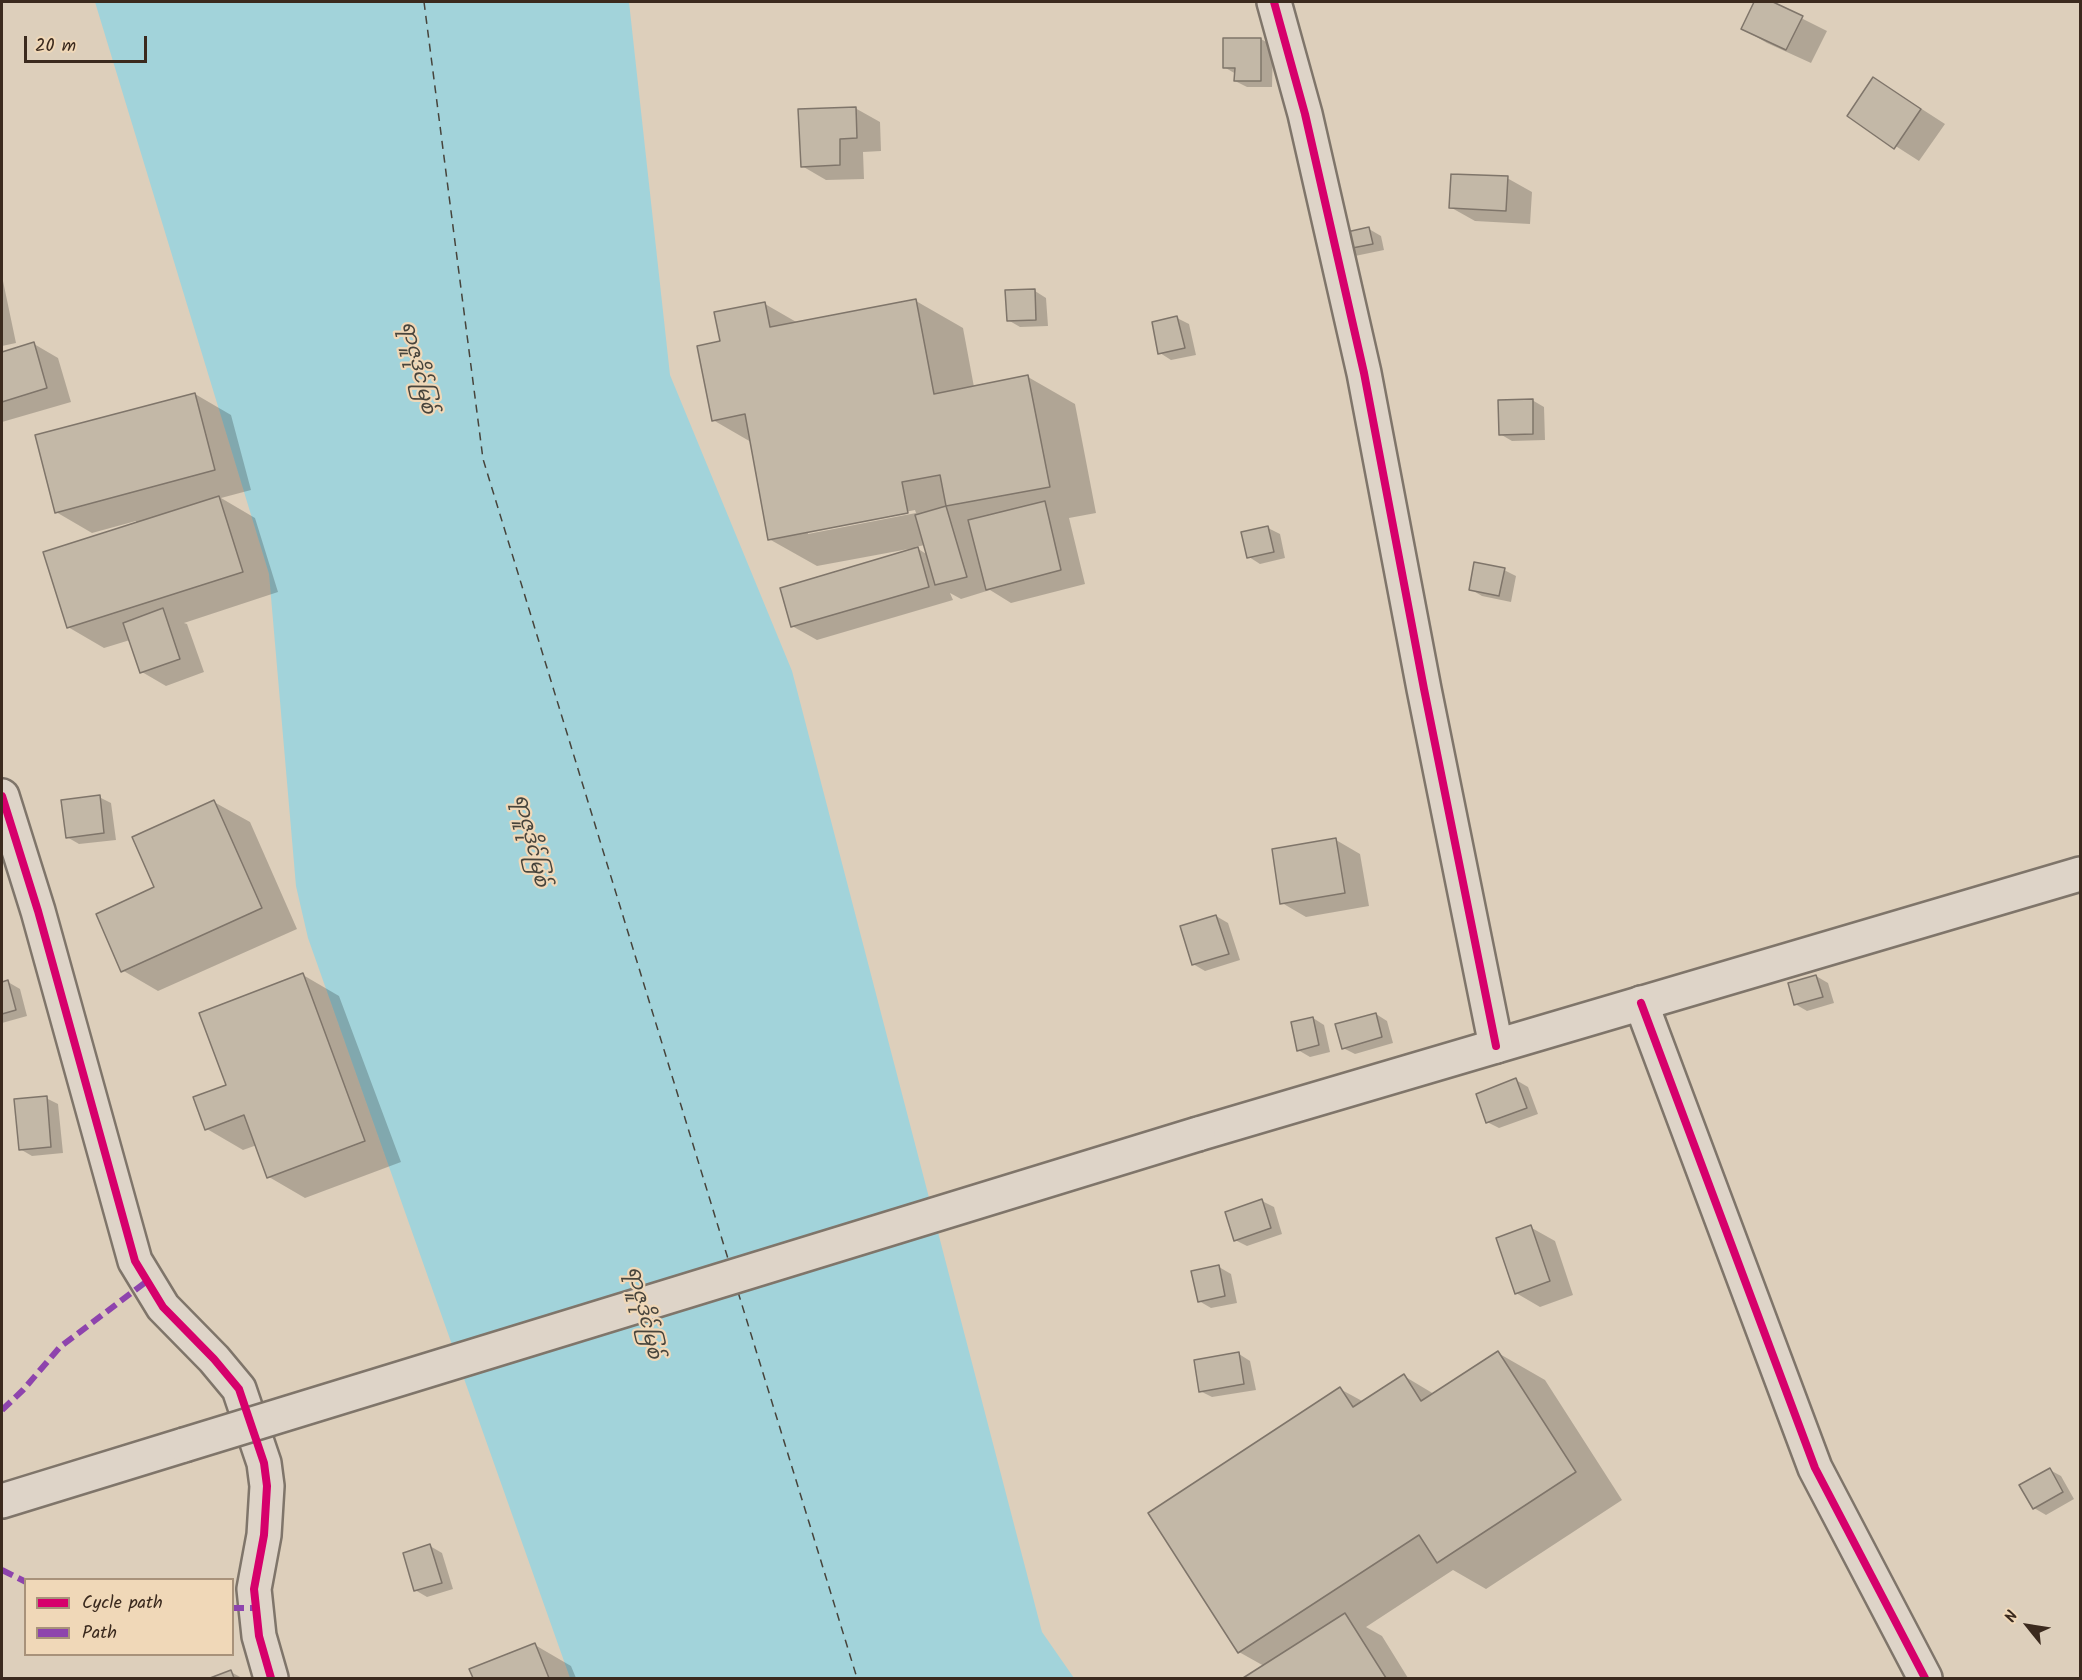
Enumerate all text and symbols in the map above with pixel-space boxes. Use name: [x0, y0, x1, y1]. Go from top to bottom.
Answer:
scale bar: [27, 24, 150, 62]
text: 20 m: [35, 32, 76, 61]
water label: ရာဇူဒိုင်မြစ်: [394, 320, 438, 416]
water label: ရာဇူဒိုင်မြစ်: [507, 793, 551, 889]
water label: ရာဇူဒိုင်မြစ်: [620, 1265, 664, 1361]
legend: [24, 1578, 234, 1656]
text: Cycle path: [82, 1589, 163, 1618]
north arrow: [1998, 1596, 2058, 1656]
text: N: [1999, 1606, 2025, 1627]
text: Path: [82, 1619, 117, 1648]

